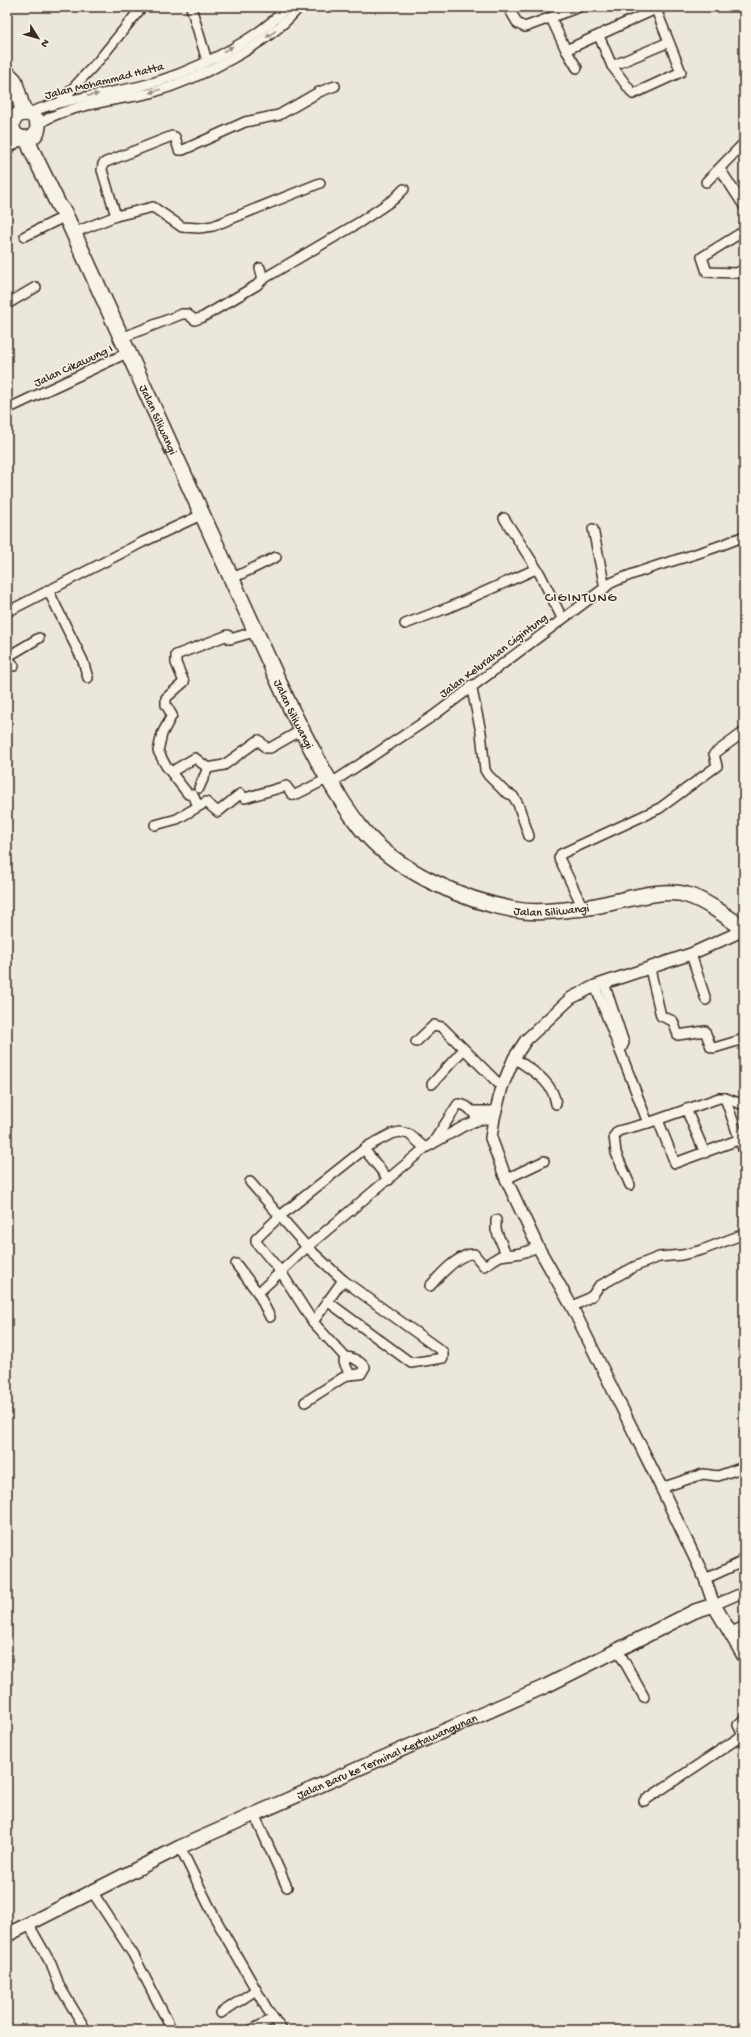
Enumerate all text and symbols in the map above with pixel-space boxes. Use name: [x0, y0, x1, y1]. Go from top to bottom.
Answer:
north arrow: [18, 18, 58, 58]
one-way arrow: [266, 30, 276, 38]
text: N: [37, 36, 51, 49]
one-way arrow: [222, 46, 234, 53]
street label: Jalan Mohammad Hatta: [44, 60, 166, 103]
one-way arrow: [149, 88, 161, 94]
one-way arrow: [86, 92, 99, 98]
street label: Jalan Cikawung I: [32, 342, 116, 391]
street label: Jalan Siliwangi: [135, 383, 179, 458]
district label: CIGINTUNG: [545, 590, 618, 607]
street label: Jalan Kelurahan Cigintung: [437, 611, 551, 702]
street label: Jalan Siliwangi: [270, 678, 316, 752]
street label: Jalan Siliwangi: [512, 902, 591, 921]
street label: Jalan Baru ke Terminal Kertawangunan: [295, 1712, 480, 1804]

